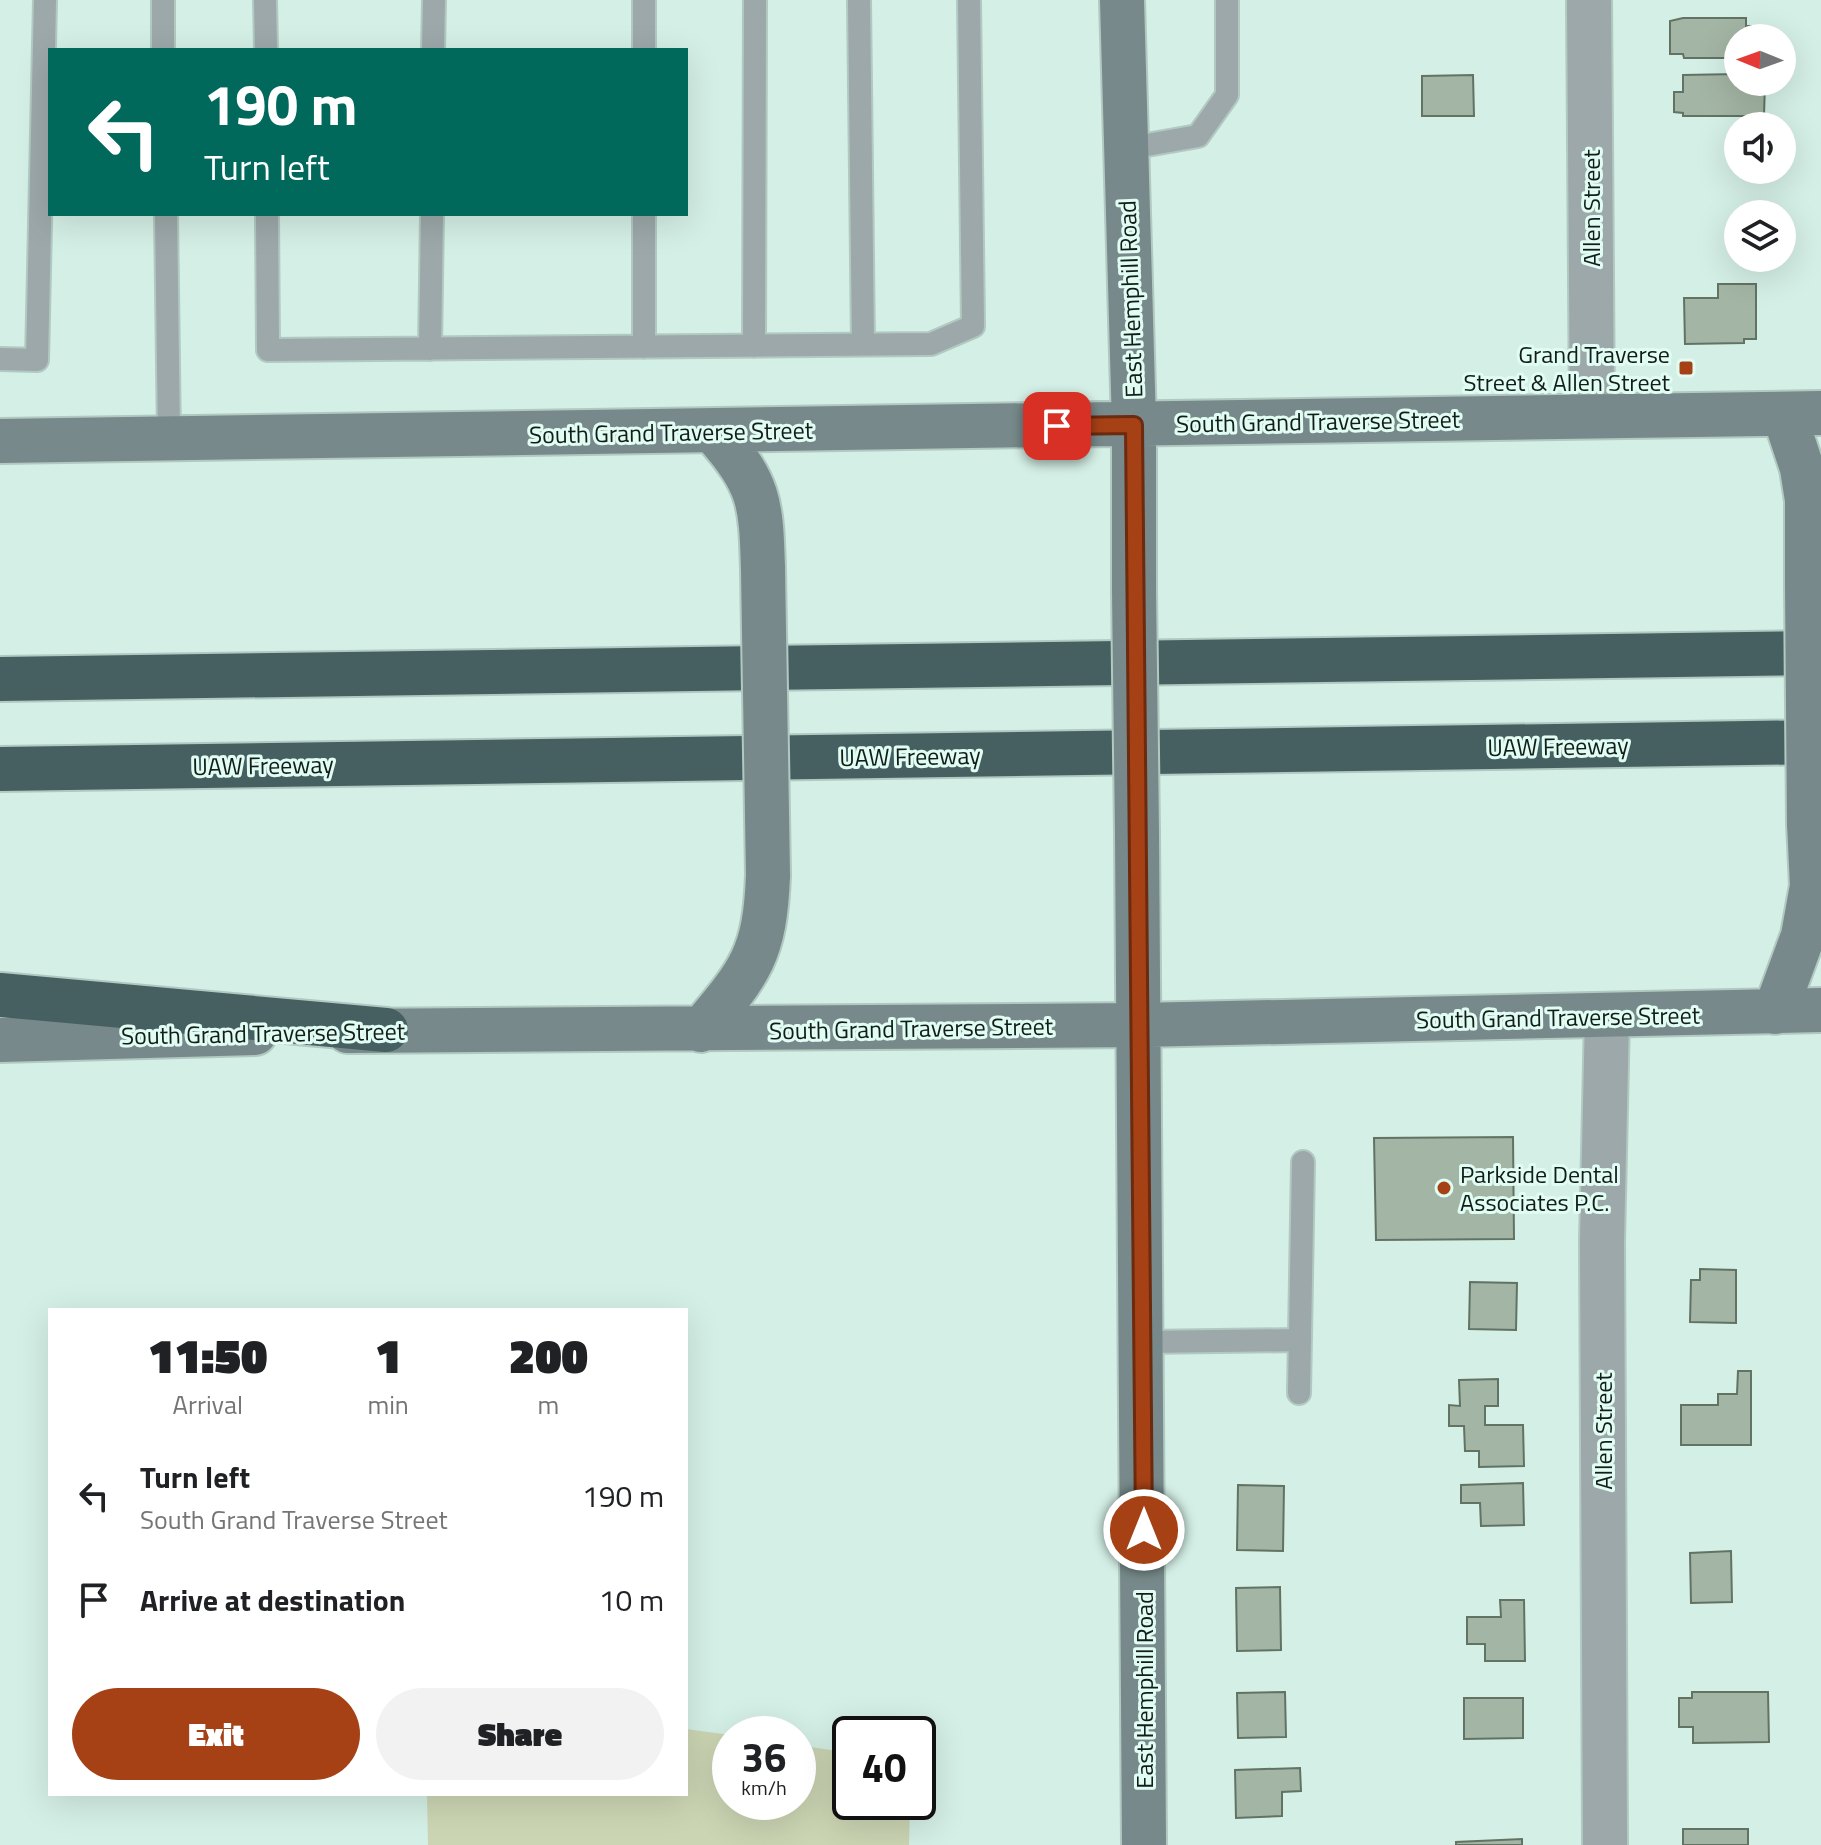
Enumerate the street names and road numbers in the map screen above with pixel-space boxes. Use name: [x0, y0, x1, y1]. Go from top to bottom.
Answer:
street label: Allen Street: [1573, 149, 1609, 267]
street label: East Hemphill Road: [1109, 200, 1151, 398]
street label: South Grand Traverse Street: [1176, 401, 1461, 441]
street label: South Grand Traverse Street: [529, 412, 814, 452]
street label: UAW Freeway: [1487, 727, 1629, 765]
street label: UAW Freeway: [839, 737, 981, 775]
street label: UAW Freeway: [192, 746, 334, 784]
street label: South Grand Traverse Street: [1416, 997, 1701, 1037]
street label: South Grand Traverse Street: [769, 1008, 1054, 1048]
street label: South Grand Traverse Street: [121, 1013, 406, 1053]
street label: Allen Street: [1585, 1372, 1621, 1490]
street label: East Hemphill Road: [1126, 1591, 1162, 1789]

